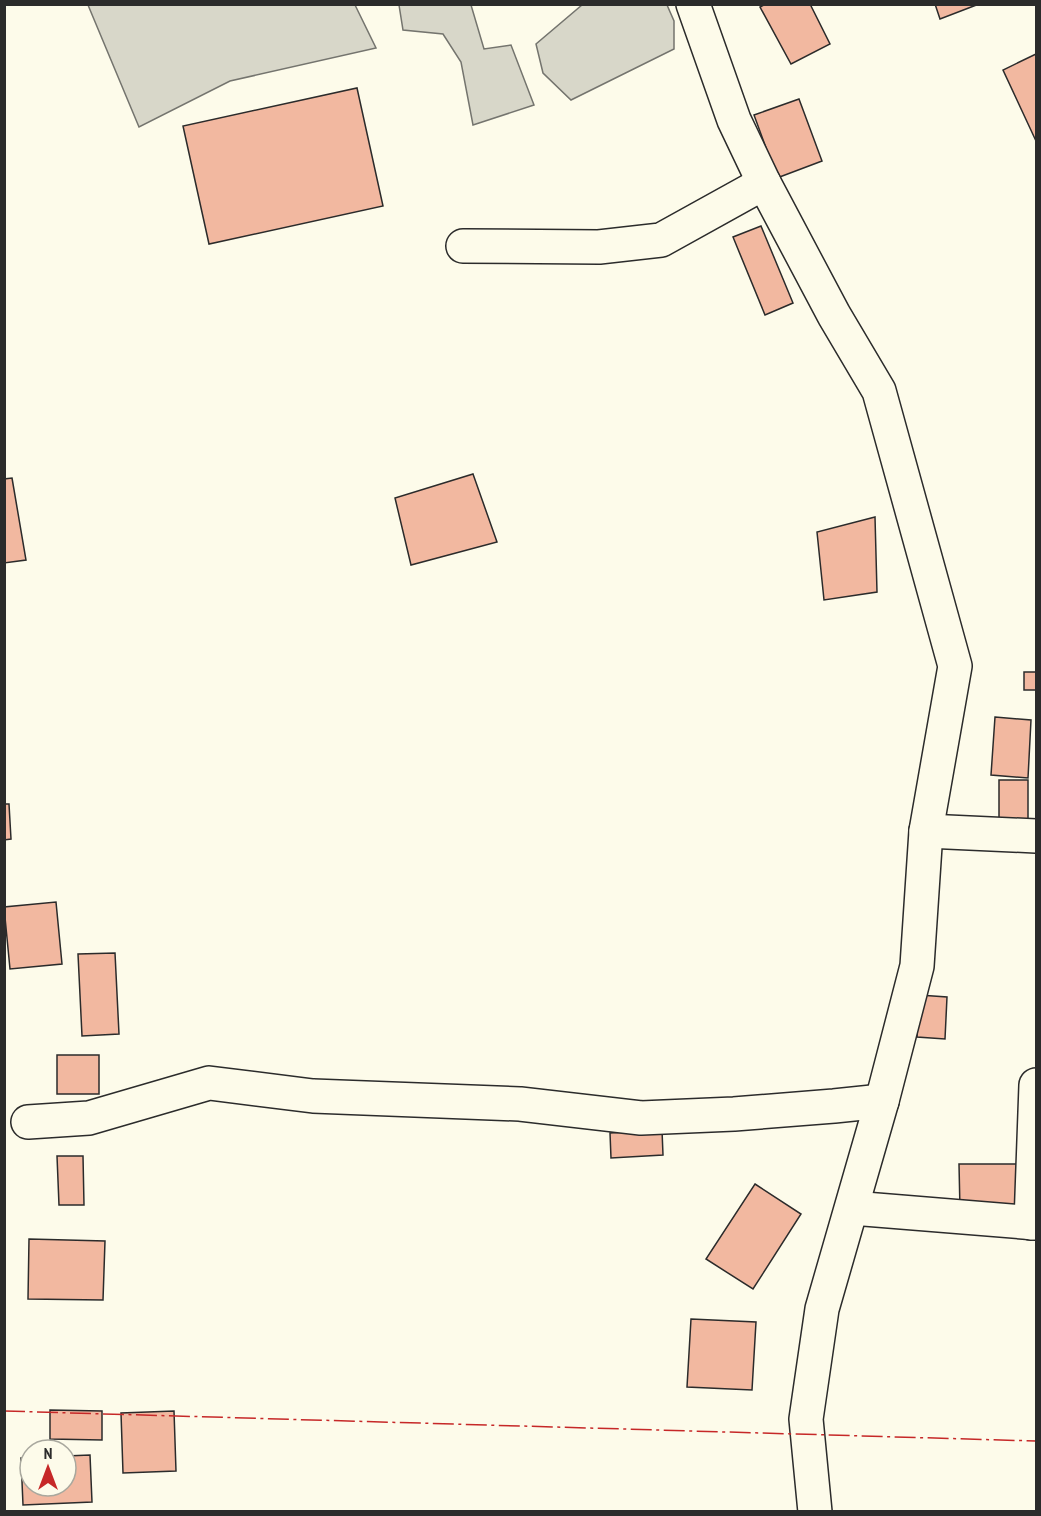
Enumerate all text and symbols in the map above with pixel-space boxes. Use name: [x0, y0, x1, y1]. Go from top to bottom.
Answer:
north arrow: [18, 1438, 78, 1498]
text: N: [44, 1443, 52, 1463]

